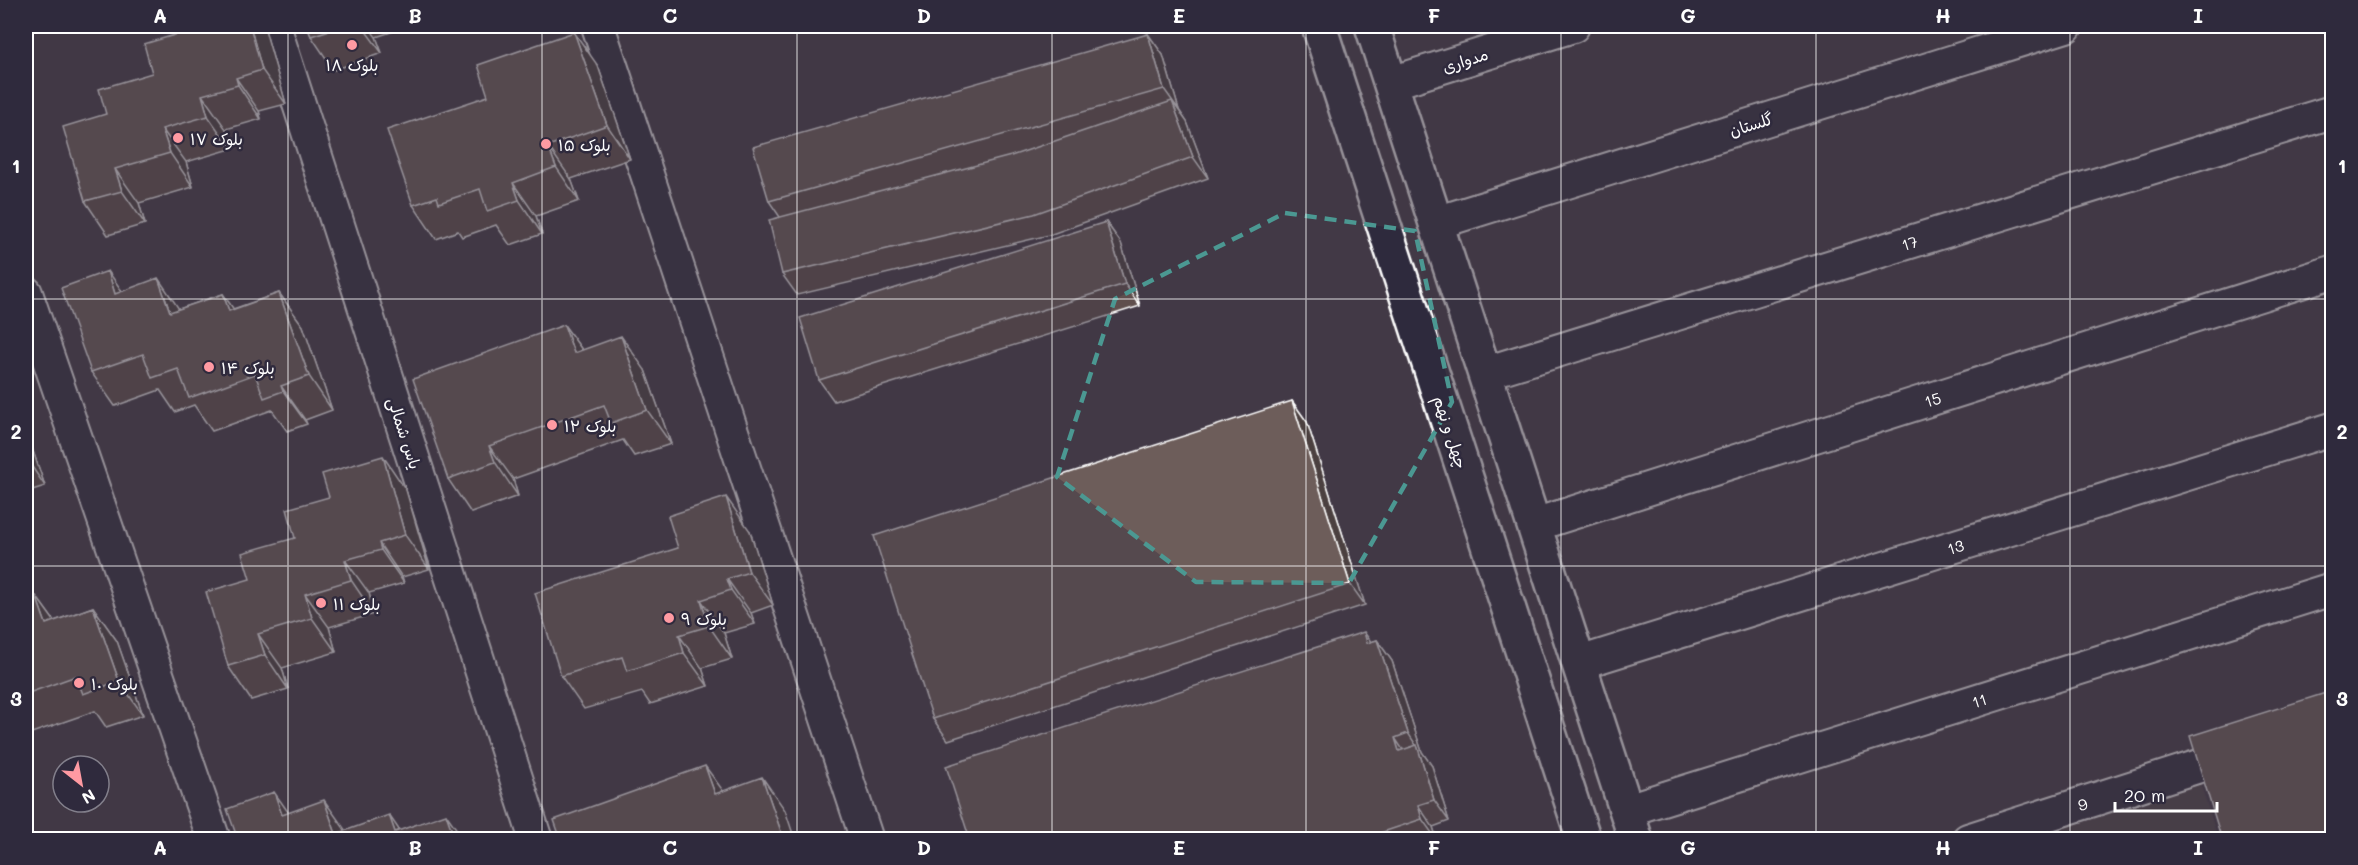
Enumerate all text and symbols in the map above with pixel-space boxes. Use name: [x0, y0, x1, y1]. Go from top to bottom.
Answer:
text: A: [153, 2, 167, 28]
text: B: [408, 2, 422, 28]
text: C: [663, 2, 678, 28]
text: D: [917, 2, 931, 28]
text: E: [1173, 2, 1185, 28]
text: F: [1428, 2, 1441, 28]
text: G: [1680, 2, 1696, 28]
text: H: [1935, 2, 1951, 28]
text: I: [2193, 2, 2203, 28]
marker: بلوک ۱۸: [345, 38, 359, 52]
street label: مدواری: [1439, 43, 1491, 77]
place label: بلوک ۱۸: [326, 54, 378, 76]
street label: گلستان: [1727, 107, 1776, 141]
place label: بلوک ۱۷: [190, 128, 243, 150]
marker: بلوک ۱۷: [171, 131, 185, 145]
place label: بلوک ۱۵: [558, 134, 611, 156]
marker: بلوک ۱۵: [539, 137, 553, 151]
text: 1: [12, 152, 20, 178]
text: 1: [2338, 152, 2346, 178]
street label: 17: [1899, 230, 1920, 255]
place label: بلوک ۱۴: [221, 357, 275, 379]
marker: بلوک ۱۴: [202, 360, 216, 374]
street label: 15: [1921, 386, 1943, 411]
street label: چهل و نهم: [1427, 393, 1473, 472]
street label: یاس شمالی: [383, 394, 426, 472]
place label: بلوک ۱۲: [564, 415, 617, 437]
text: 2: [10, 418, 22, 444]
marker: بلوک ۱۲: [545, 418, 559, 432]
text: 2: [2336, 418, 2348, 444]
street label: 13: [1944, 534, 1966, 559]
place label: بلوک ۱۱: [333, 593, 381, 615]
marker: بلوک ۱۱: [314, 596, 328, 610]
place label: بلوک ۹: [681, 608, 727, 630]
marker: بلوک ۹: [662, 611, 676, 625]
place label: بلوک ۱۰: [91, 673, 138, 695]
marker: بلوک ۱۰: [72, 676, 86, 690]
text: 3: [10, 685, 22, 711]
text: 3: [2336, 685, 2348, 711]
street label: 11: [1969, 687, 1989, 712]
north arrow: [51, 754, 111, 814]
scale bar: [2115, 775, 2217, 813]
text: 20 m: [2124, 783, 2165, 807]
text: N: [78, 785, 100, 809]
street label: 9: [2075, 792, 2090, 815]
text: A: [153, 834, 167, 860]
text: B: [408, 834, 422, 860]
text: C: [663, 834, 678, 860]
text: D: [917, 834, 931, 860]
text: E: [1173, 834, 1185, 860]
text: F: [1428, 834, 1441, 860]
text: G: [1680, 834, 1696, 860]
text: H: [1935, 834, 1951, 860]
text: I: [2193, 834, 2203, 860]

